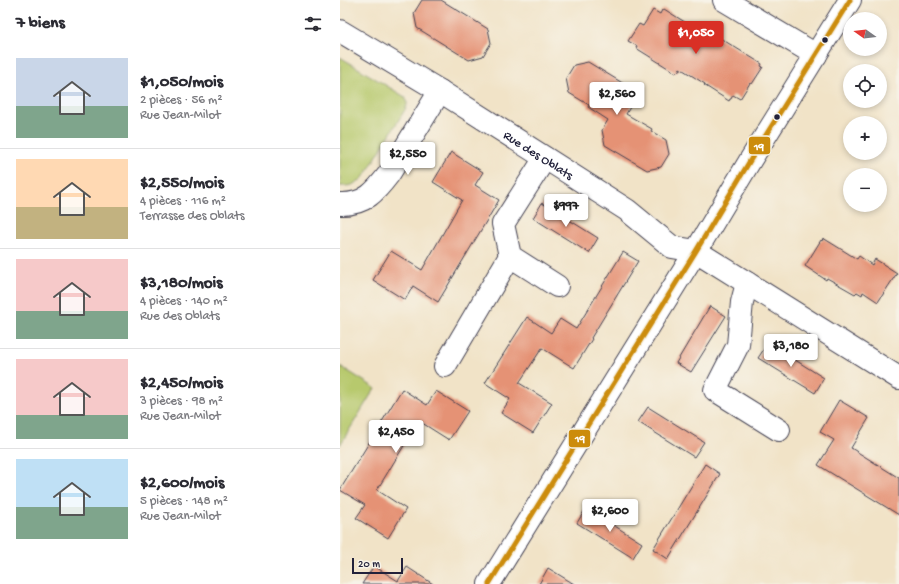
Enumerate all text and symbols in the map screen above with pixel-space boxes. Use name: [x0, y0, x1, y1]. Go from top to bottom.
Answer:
north arrow: [843, 12, 887, 56]
map controls: [843, 12, 887, 212]
icon: filters: [302, 13, 324, 35]
text: 7 biens: [16, 14, 65, 34]
pin: $1,050: [663, 21, 729, 55]
text: $1,050: [678, 26, 714, 41]
unlabelled marker: [820, 35, 830, 45]
button: locate: [843, 64, 887, 108]
text: $1,050/mois: [140, 73, 223, 93]
icon: home: [48, 74, 96, 122]
pin: $2,560: [584, 82, 650, 116]
text: $2,560: [598, 87, 636, 102]
text: 2 pièces · 56 m²: [140, 93, 222, 108]
text: Rue Jean-Milot: [140, 108, 221, 123]
unlabelled marker: [772, 112, 782, 122]
button: +: [843, 116, 887, 160]
street label: Rue des Oblats: [500, 128, 576, 185]
line badge: 19: [748, 136, 771, 155]
pin: $2,550: [375, 142, 441, 176]
text: 19: [753, 142, 764, 154]
text: $2,550: [389, 147, 427, 162]
button: −: [843, 168, 887, 212]
text: $2,550/mois: [140, 174, 224, 194]
icon: home: [48, 175, 96, 223]
text: 4 pièces · 116 m²: [140, 194, 226, 209]
pin: $997: [542, 194, 590, 228]
text: $997: [553, 199, 579, 214]
text: Terrasse des Oblats: [140, 209, 245, 224]
text: $3,180/mois: [140, 274, 223, 294]
icon: home: [48, 275, 96, 323]
text: 4 pièces · 140 m²: [140, 294, 228, 309]
text: Rue des Oblats: [140, 309, 220, 324]
pin: $3,180: [758, 334, 824, 368]
text: $3,180: [773, 339, 809, 354]
text: $2,450/mois: [140, 374, 223, 394]
icon: home: [48, 375, 96, 423]
text: 3 pièces · 98 m²: [140, 394, 223, 409]
text: Rue Jean-Milot: [140, 409, 221, 424]
pin: $2,450: [363, 420, 429, 454]
text: $2,450: [378, 425, 414, 440]
line badge: 19: [568, 429, 591, 448]
text: 19: [574, 434, 585, 446]
text: $2,600/mois: [140, 474, 224, 494]
icon: home: [48, 475, 96, 523]
text: 5 pièces · 148 m²: [140, 494, 228, 509]
pin: $2,600: [577, 499, 643, 533]
text: $2,600: [591, 504, 629, 519]
text: Rue Jean-Milot: [140, 509, 221, 524]
scale bar: [352, 556, 403, 575]
text: 20 m: [358, 559, 380, 571]

